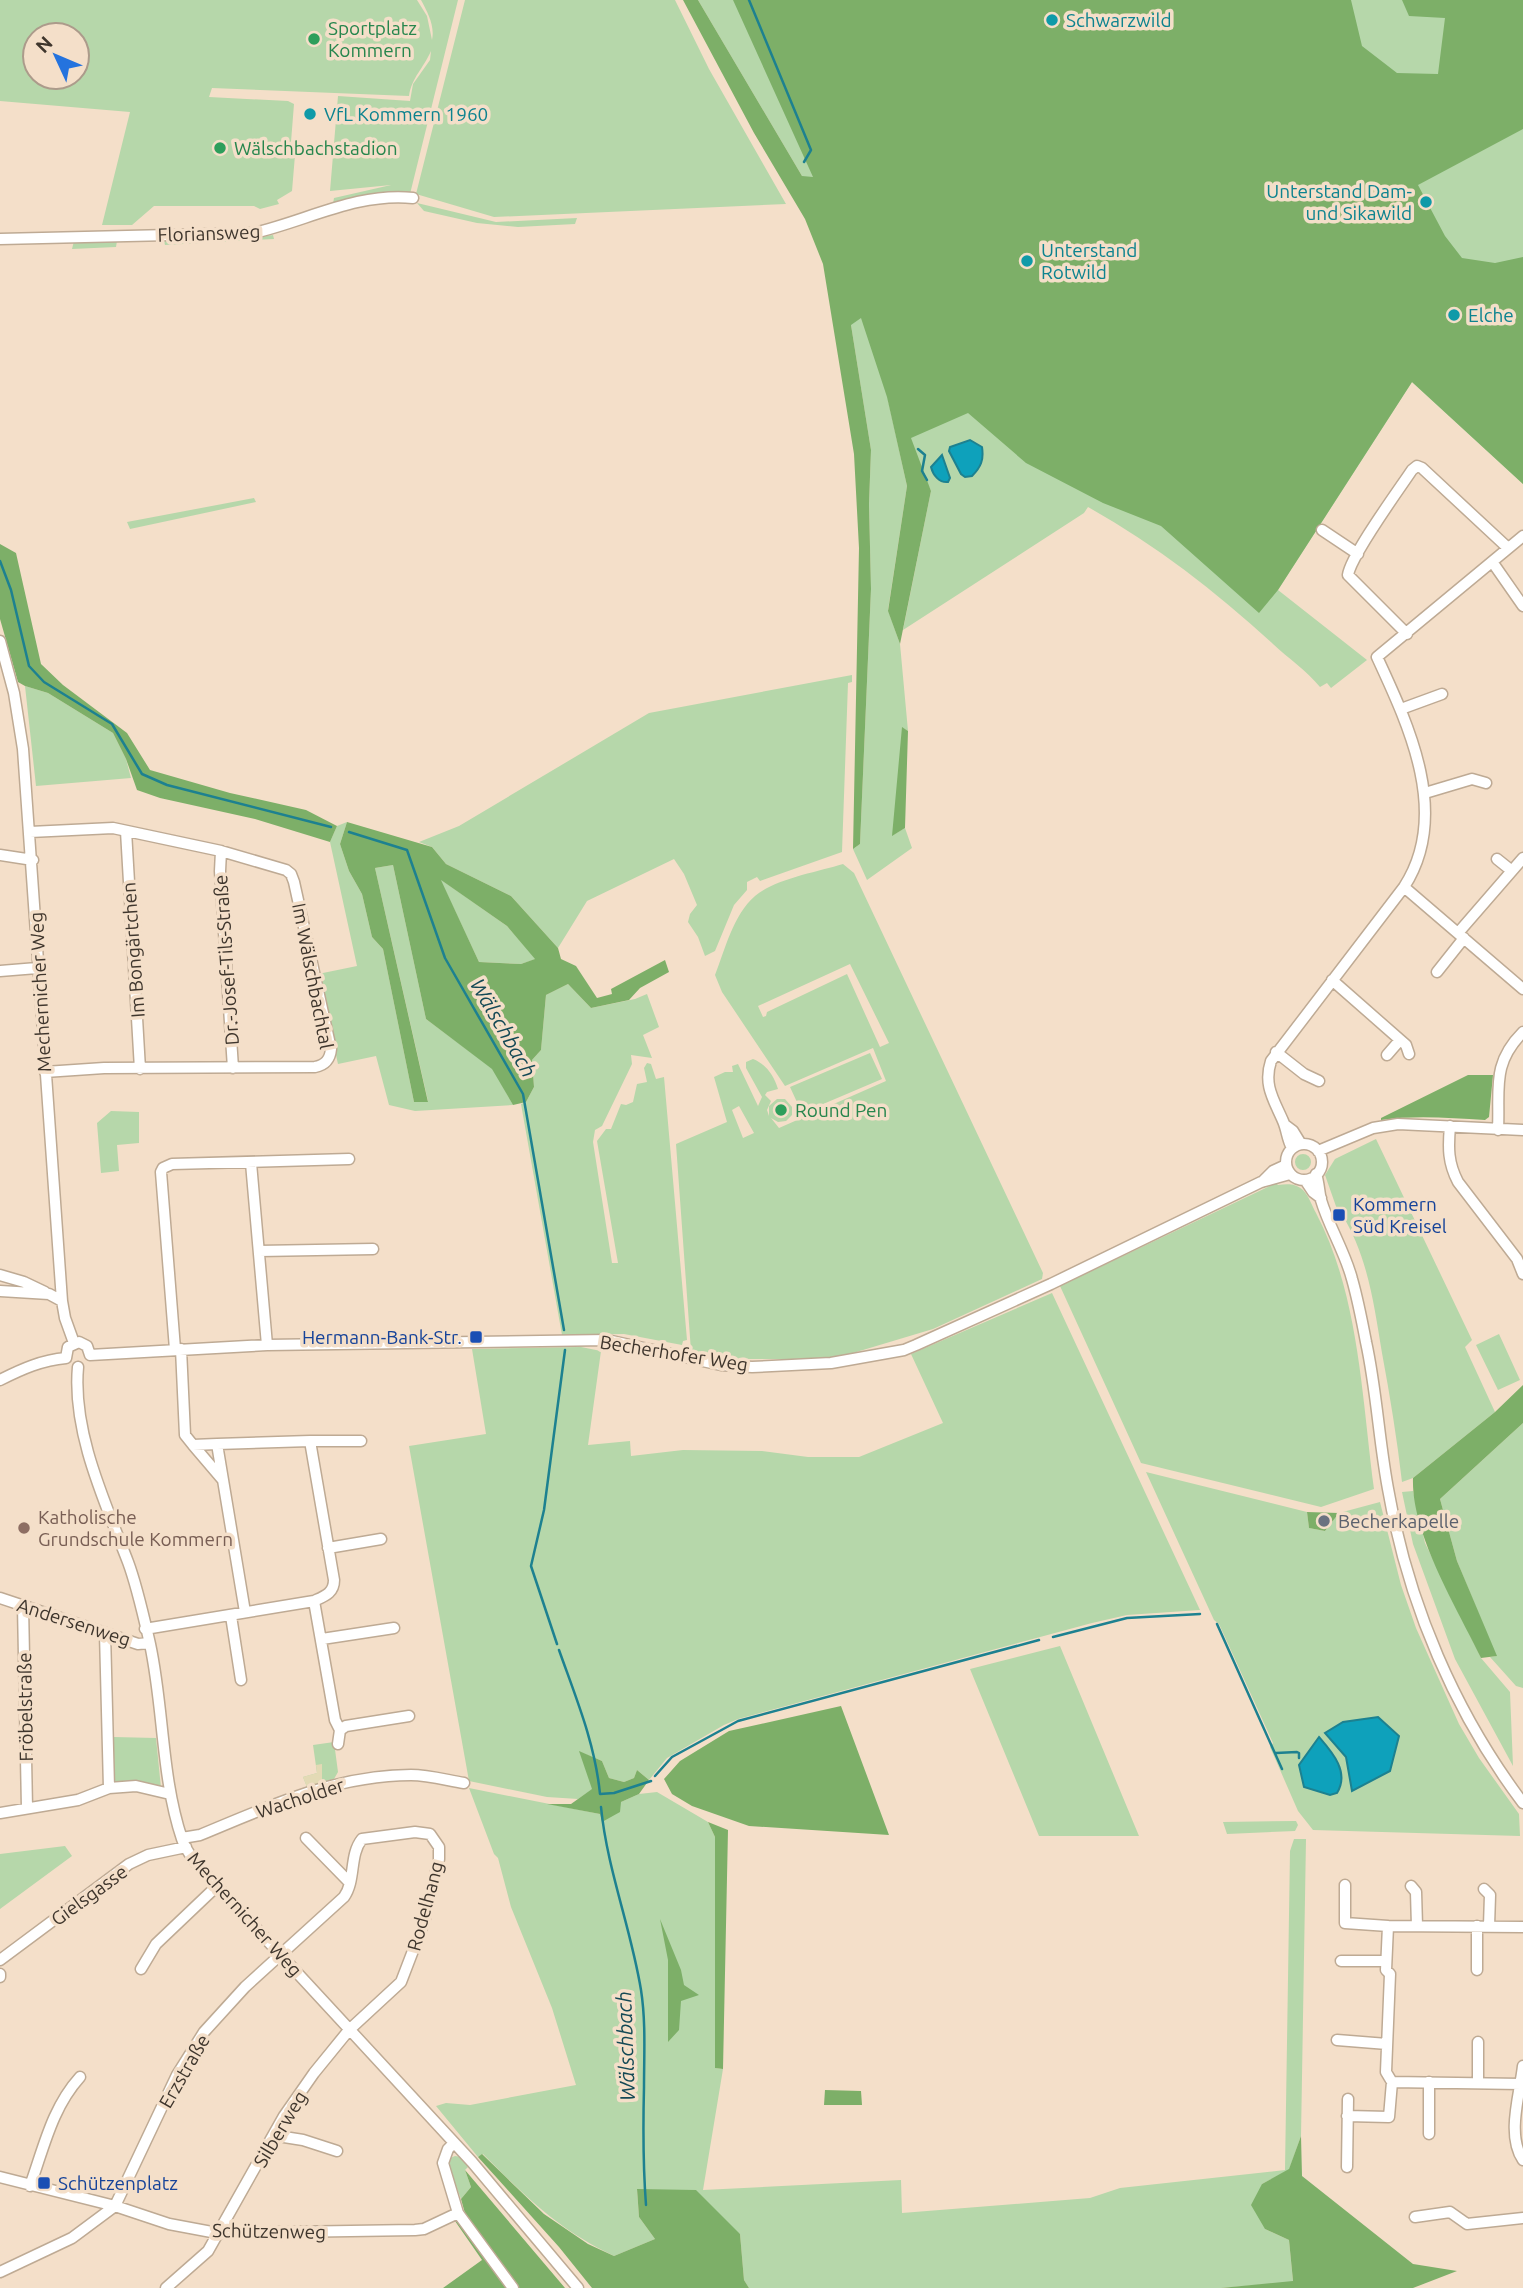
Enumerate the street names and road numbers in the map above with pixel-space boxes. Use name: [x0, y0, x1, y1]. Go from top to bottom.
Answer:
street label: Floriansweg: [157, 220, 261, 246]
street label: Dr.-Josef-Tils-Straße: [209, 874, 243, 1046]
street label: Im Bongärtchen: [117, 881, 149, 1019]
street label: Im Wälschbachtal: [288, 901, 338, 1051]
street label: Mechernicher Weg: [25, 911, 55, 1073]
street label: Becherhofer Weg: [598, 1330, 750, 1376]
street label: Andersenweg: [15, 1593, 133, 1651]
street label: Fröbelstraße: [13, 1652, 37, 1762]
street label: Wacholder: [253, 1773, 347, 1823]
street label: Mechernicher Weg: [183, 1847, 307, 1981]
street label: Rodelhang: [402, 1859, 448, 1953]
street label: Gielsgasse: [47, 1860, 131, 1930]
street label: Erzstraße: [154, 2030, 214, 2112]
street label: Silberweg: [249, 2087, 311, 2171]
street label: Schützenweg: [212, 2219, 326, 2243]

